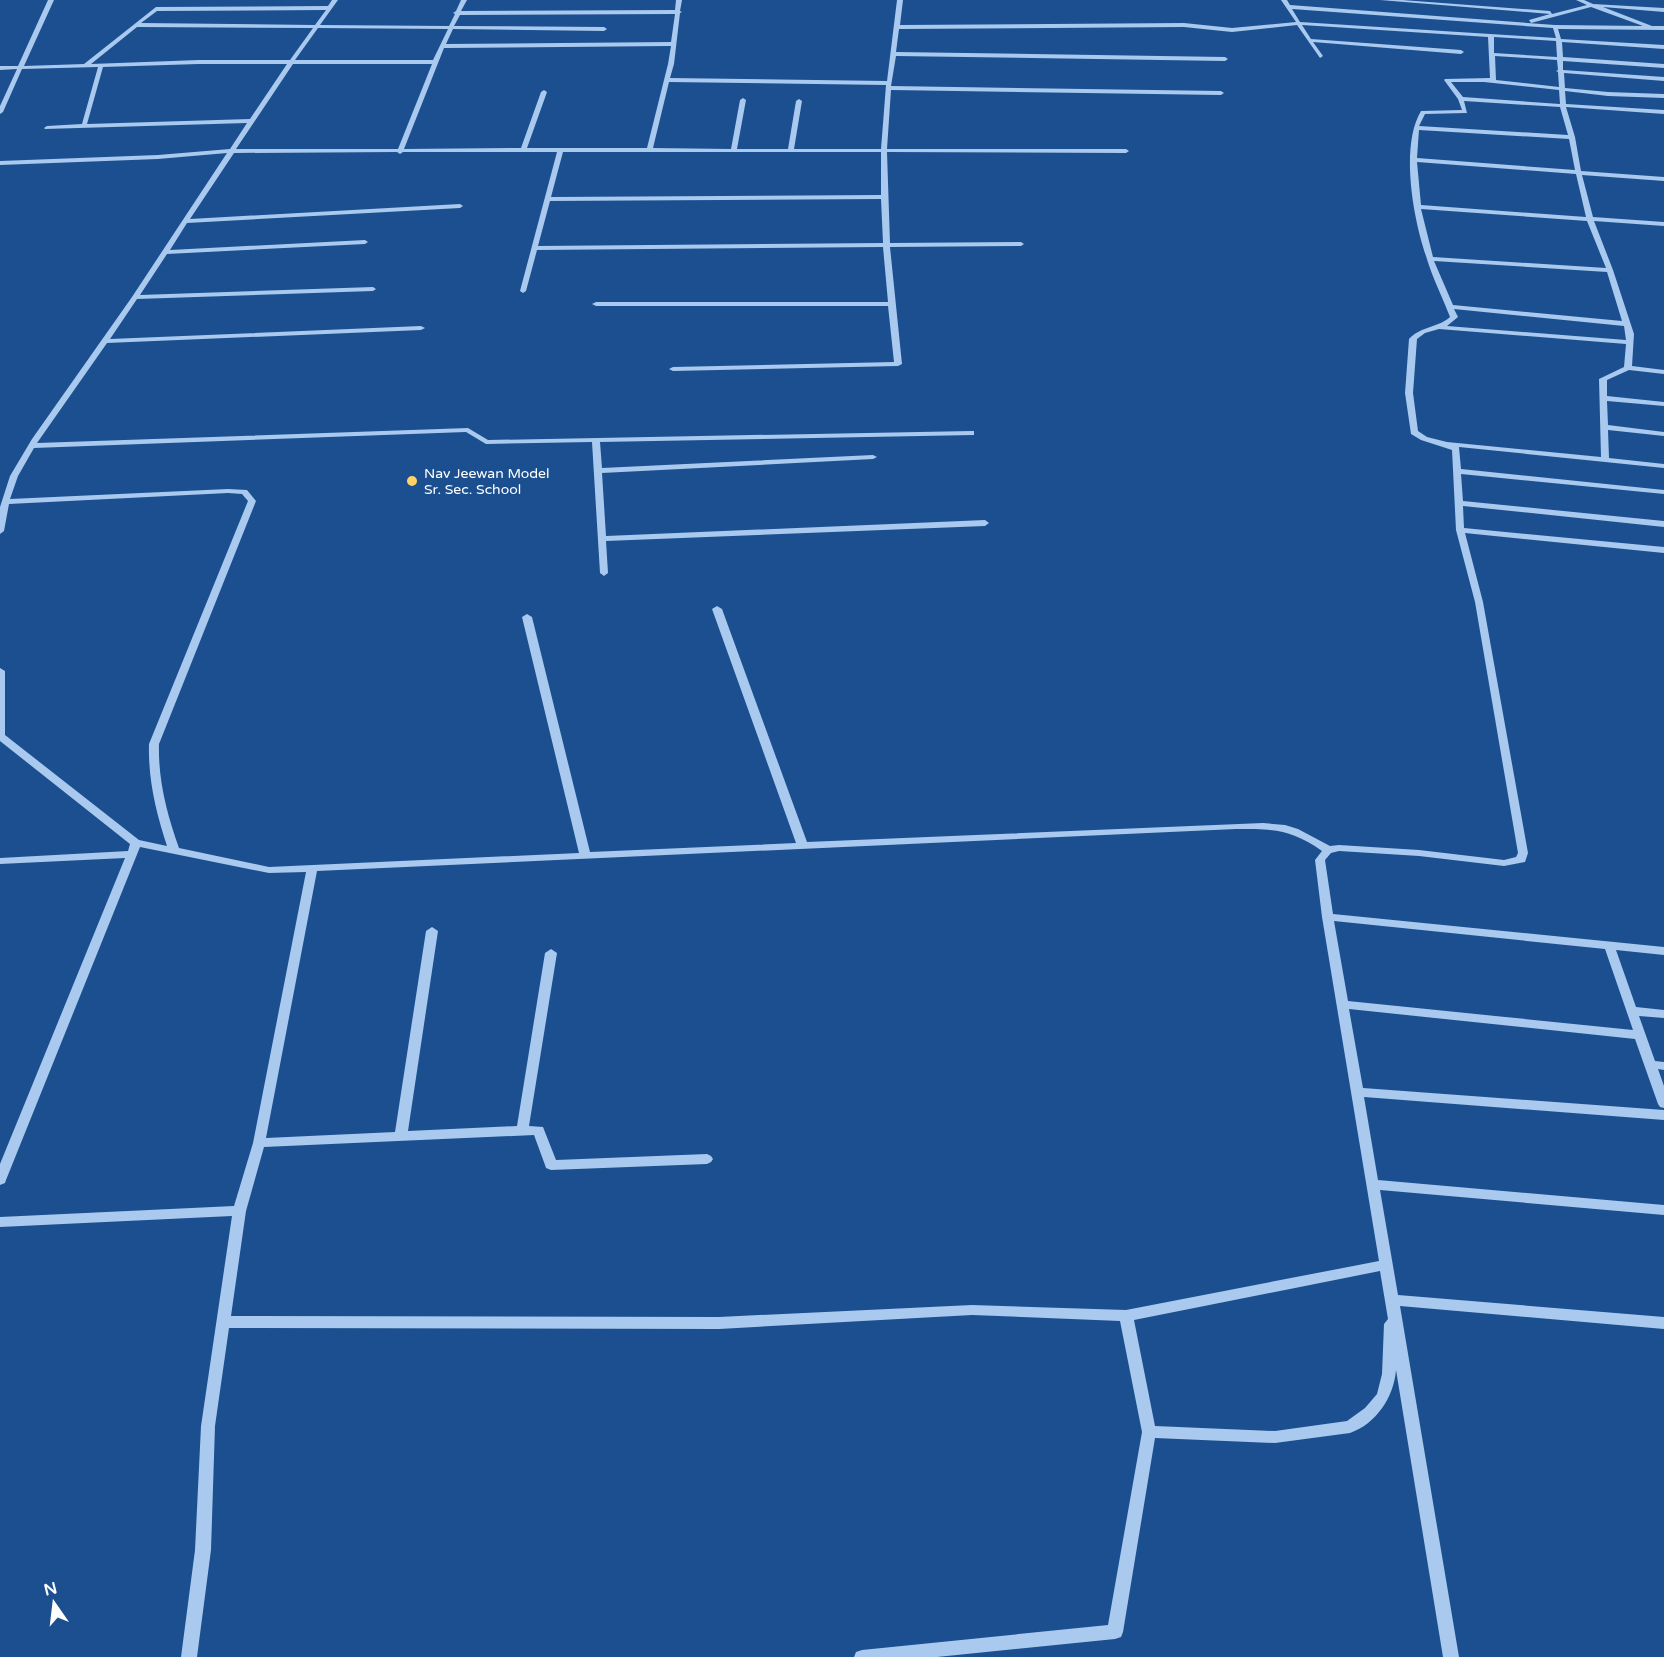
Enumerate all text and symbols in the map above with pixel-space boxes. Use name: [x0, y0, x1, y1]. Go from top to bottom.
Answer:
place label: Nav Jeewan Model Sr. Sec. School: [424, 465, 549, 498]
marker: Nav Jeewan Model Sr. Sec. School: [405, 474, 419, 488]
north arrow: [24, 1573, 84, 1633]
text: N: [42, 1578, 59, 1601]

